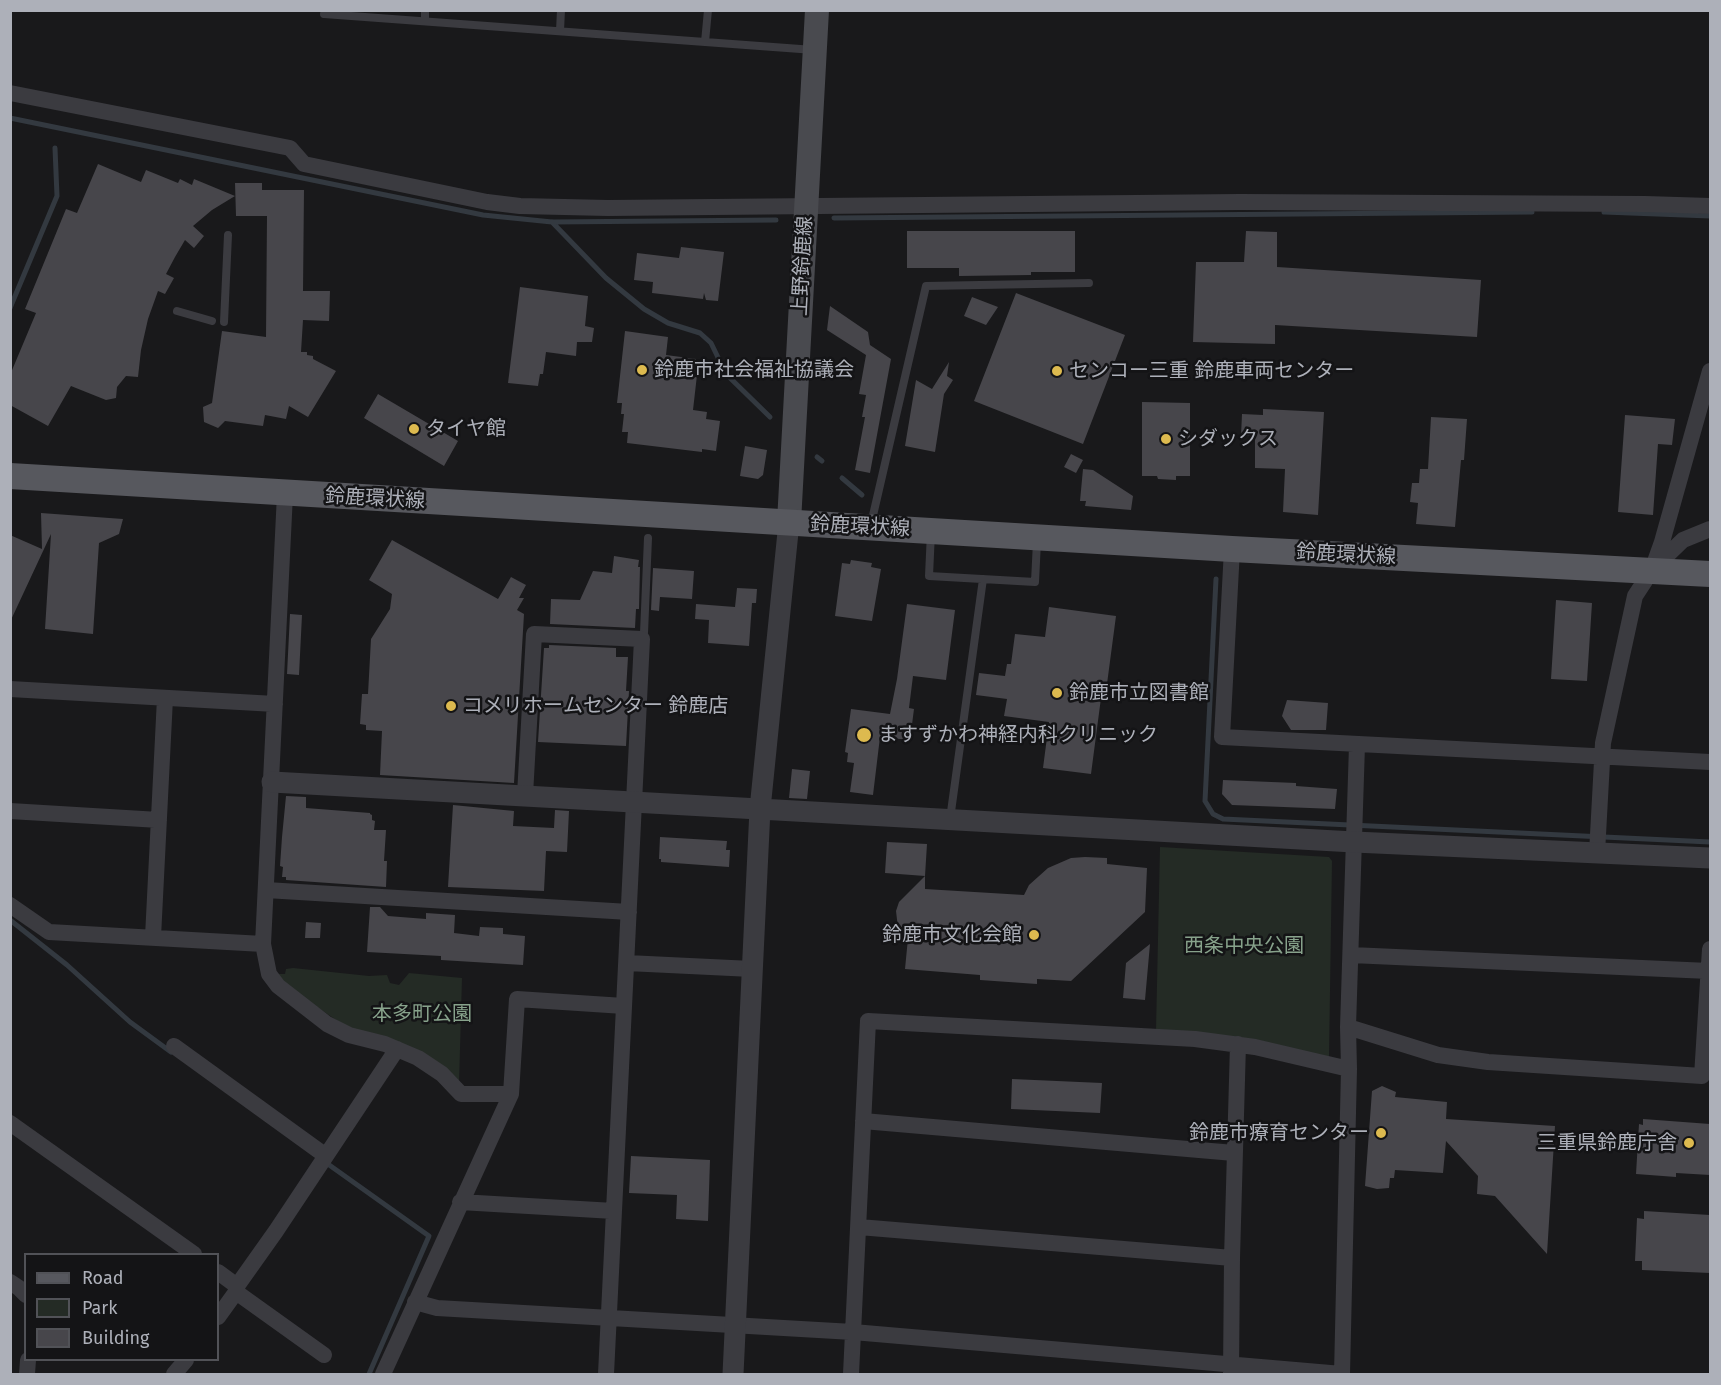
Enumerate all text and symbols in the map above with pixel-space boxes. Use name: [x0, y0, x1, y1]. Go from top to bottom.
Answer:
street label: 上野鈴鹿線: [788, 215, 818, 317]
place label: 鈴鹿市社会福祉協議会: [654, 358, 854, 382]
place label: センコー三重 鈴鹿車両センター: [1069, 359, 1354, 383]
marker: 鈴鹿市社会福祉協議会: [635, 363, 649, 377]
marker: センコー三重 鈴鹿車両センター: [1050, 364, 1064, 378]
place label: タイヤ館: [426, 417, 506, 441]
marker: タイヤ館: [407, 422, 421, 436]
place label: シダックス: [1178, 427, 1278, 451]
marker: シダックス: [1159, 432, 1173, 446]
street label: 鈴鹿環状線: [324, 484, 426, 514]
street label: 鈴鹿環状線: [809, 512, 911, 542]
street label: 鈴鹿環状線: [1295, 540, 1397, 570]
place label: 鈴鹿市立図書館: [1069, 681, 1209, 705]
marker: 鈴鹿市立図書館: [1050, 686, 1064, 700]
place label: コメリホームセンター 鈴鹿店: [463, 694, 728, 718]
marker: コメリホームセンター 鈴鹿店: [444, 699, 458, 713]
place label: ますずかわ神経内科クリニック: [878, 723, 1158, 747]
marker: ますずかわ神経内科クリニック: [855, 726, 873, 744]
place label: 鈴鹿市文化会館: [882, 923, 1022, 947]
marker: 鈴鹿市文化会館: [1027, 928, 1041, 942]
park label: 西条中央公園: [1184, 934, 1304, 958]
park label: 本多町公園: [372, 1002, 472, 1026]
place label: 鈴鹿市療育センター: [1189, 1121, 1369, 1145]
marker: 鈴鹿市療育センター: [1374, 1126, 1388, 1140]
place label: 三重県鈴鹿庁舎: [1537, 1131, 1677, 1155]
marker: 三重県鈴鹿庁舎: [1682, 1136, 1696, 1150]
legend: [24, 1253, 219, 1361]
text: Road: [82, 1267, 124, 1289]
text: Park: [82, 1297, 117, 1319]
text: Building: [82, 1327, 149, 1349]

